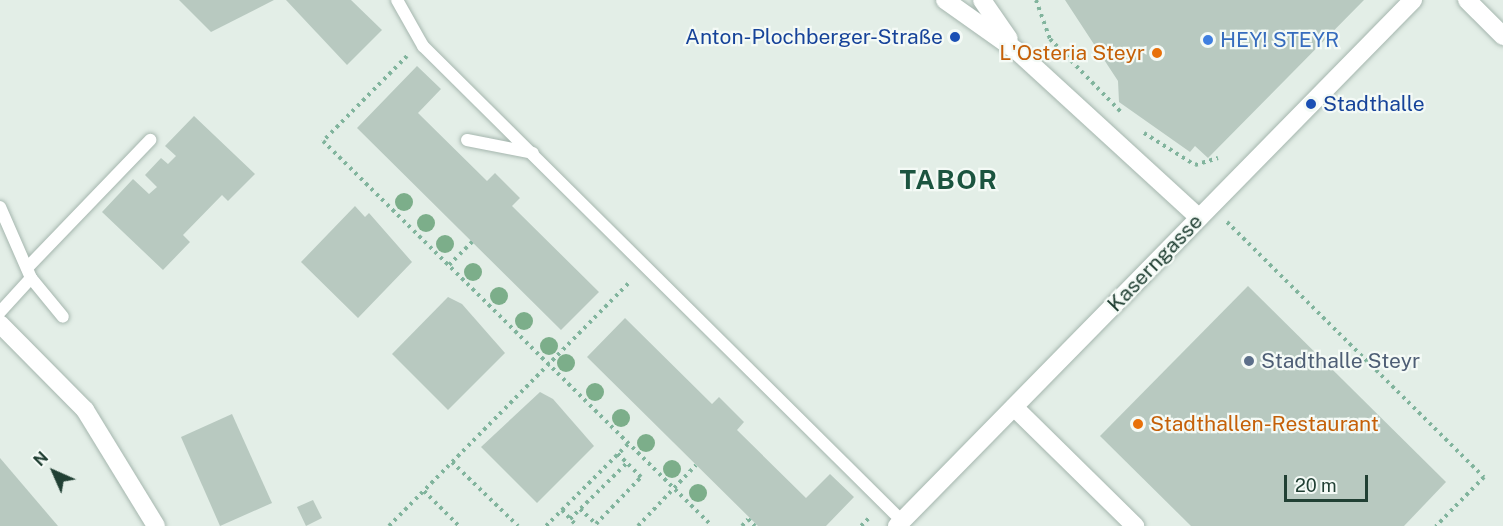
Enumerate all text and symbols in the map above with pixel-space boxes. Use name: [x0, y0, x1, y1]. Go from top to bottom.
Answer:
place label: Anton-Plochberger-Straße: [685, 24, 943, 50]
place label: HEY! STEYR: [1220, 27, 1339, 53]
marker: Anton-Plochberger-Straße: [948, 30, 962, 44]
marker: HEY! STEYR: [1201, 33, 1215, 47]
place label: L'Osteria Steyr: [999, 40, 1145, 66]
marker: L'Osteria Steyr: [1150, 46, 1164, 60]
place label: Stadthalle: [1323, 91, 1425, 117]
marker: Stadthalle: [1304, 97, 1318, 111]
district label: TABOR: [899, 164, 999, 196]
street label: Kaserngasse: [1102, 209, 1208, 317]
place label: Stadthalle Steyr: [1261, 348, 1420, 374]
marker: Stadthalle Steyr: [1242, 354, 1256, 368]
place label: Stadthallen-Restaurant: [1150, 411, 1379, 437]
marker: Stadthallen-Restaurant: [1131, 417, 1145, 431]
north arrow: [24, 442, 84, 502]
text: N: [30, 448, 52, 470]
scale bar: [1287, 463, 1371, 501]
text: 20 m: [1295, 475, 1337, 496]

